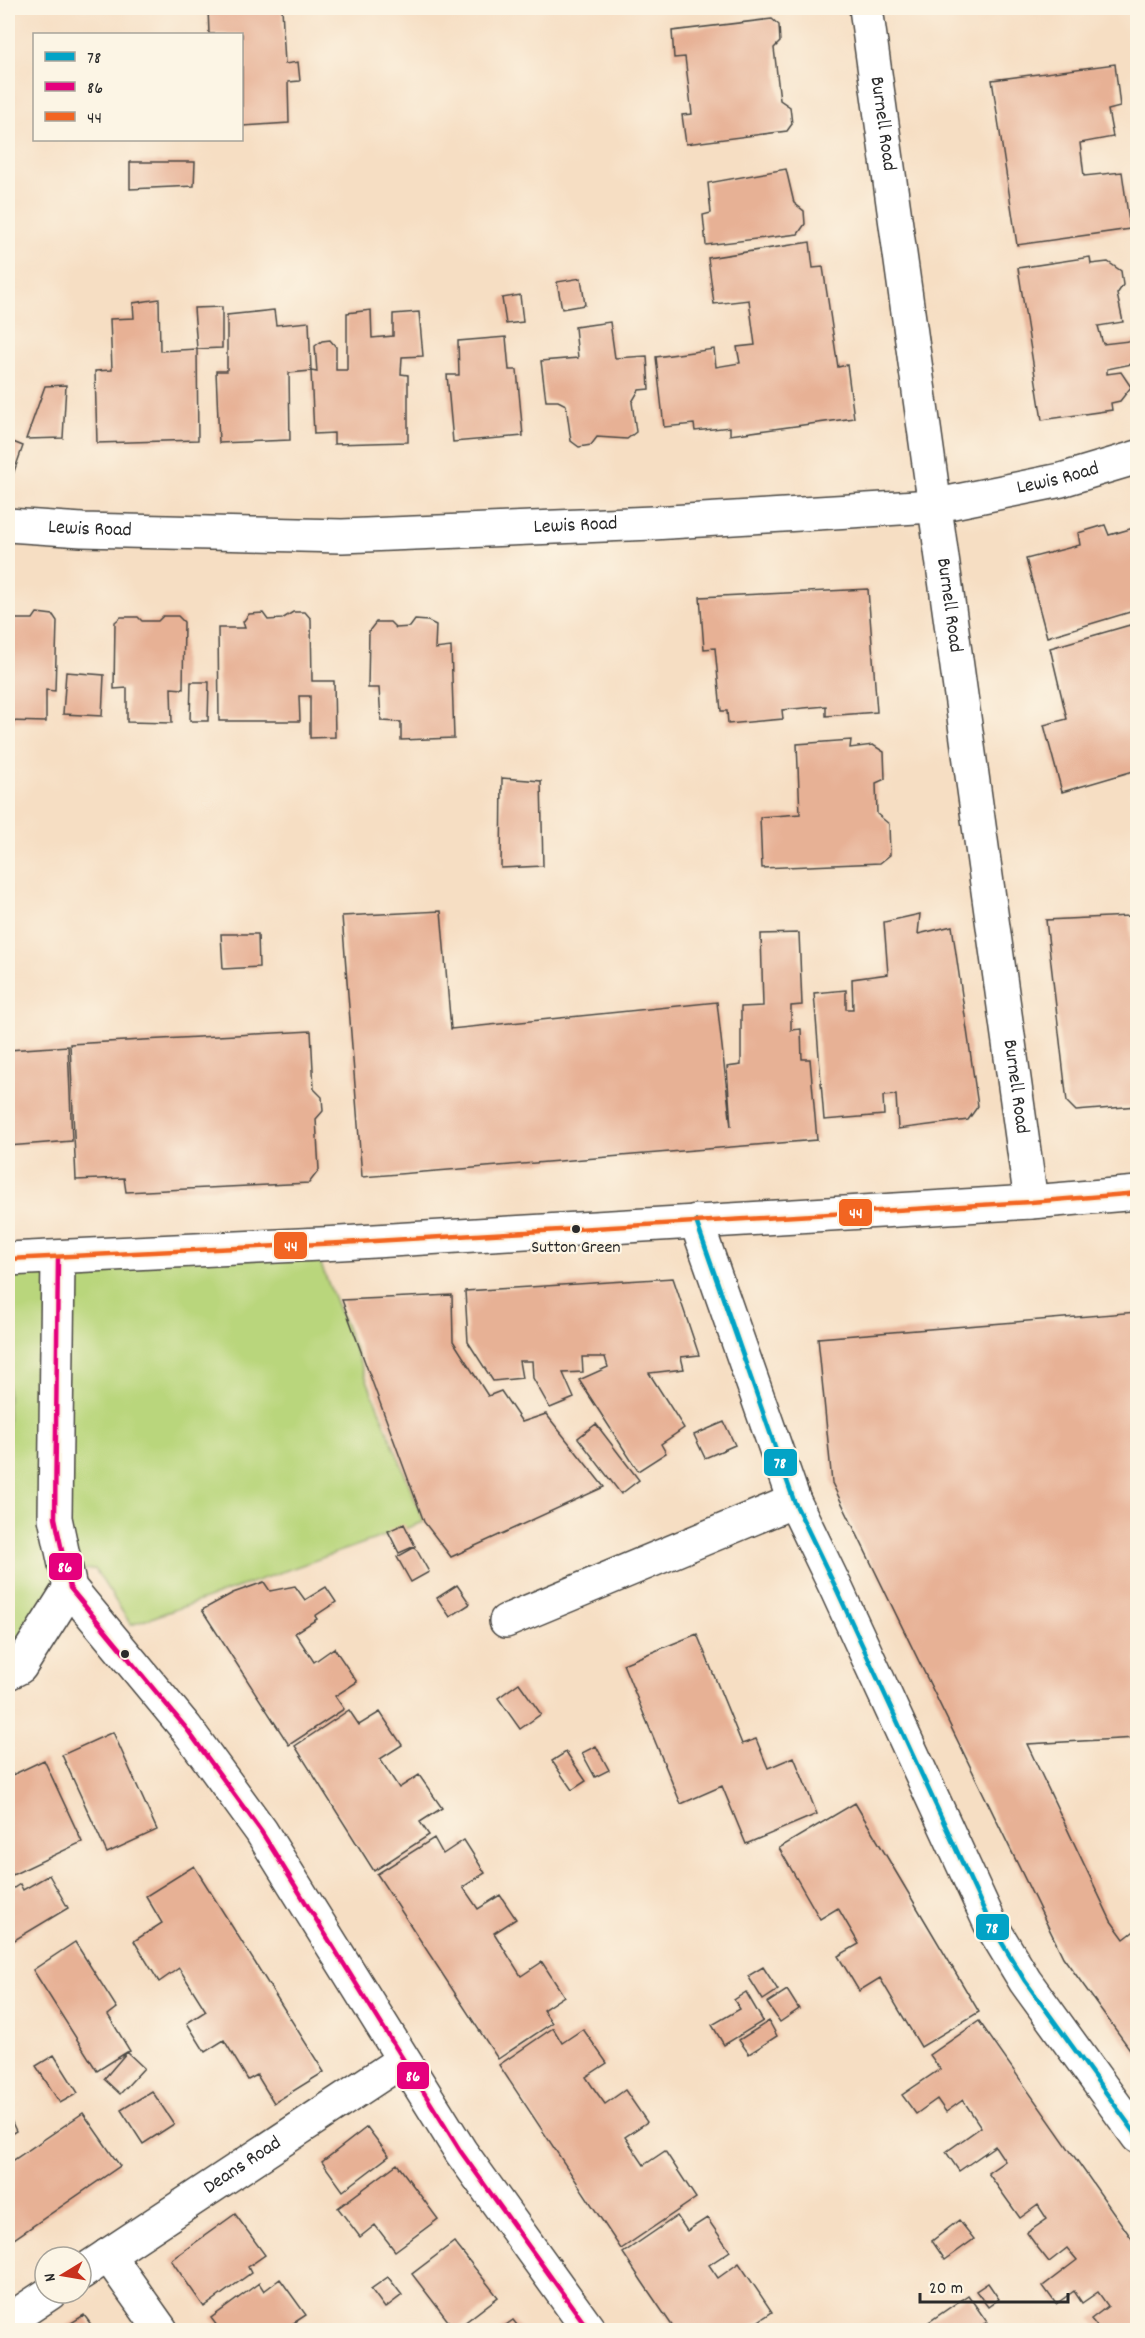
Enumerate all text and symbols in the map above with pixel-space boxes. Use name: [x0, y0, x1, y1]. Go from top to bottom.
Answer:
legend: [33, 33, 243, 141]
text: 78: [87, 47, 101, 72]
street label: Burnell Road: [862, 75, 902, 173]
text: 86: [87, 77, 103, 102]
text: 44: [87, 107, 102, 132]
street label: Lewis Road: [1014, 455, 1103, 503]
street label: Lewis Road: [533, 510, 618, 542]
street label: Lewis Road: [47, 514, 132, 545]
street label: Burnell Road: [928, 556, 969, 654]
street label: Burnell Road: [995, 1038, 1035, 1136]
line badge: 44: [838, 1198, 873, 1227]
text: 44: [849, 1203, 863, 1226]
marker: Sutton Green: [570, 1223, 582, 1235]
line badge: 44: [273, 1231, 308, 1260]
text: 44: [284, 1236, 298, 1259]
place label: Sutton Green: [531, 1236, 621, 1261]
line badge: 78: [763, 1448, 798, 1477]
text: 78: [774, 1453, 787, 1476]
line badge: 86: [48, 1552, 83, 1581]
text: 86: [58, 1557, 72, 1580]
unlabelled marker: [119, 1648, 131, 1660]
line badge: 78: [975, 1913, 1010, 1941]
text: 78: [986, 1918, 999, 1941]
line badge: 86: [396, 2061, 430, 2090]
text: 86: [406, 2066, 420, 2089]
street label: Deans Road: [198, 2130, 287, 2202]
north arrow: [33, 2245, 93, 2305]
scale bar: [920, 2266, 1068, 2304]
text: N: [39, 2271, 63, 2283]
text: 20 m: [929, 2277, 963, 2302]

